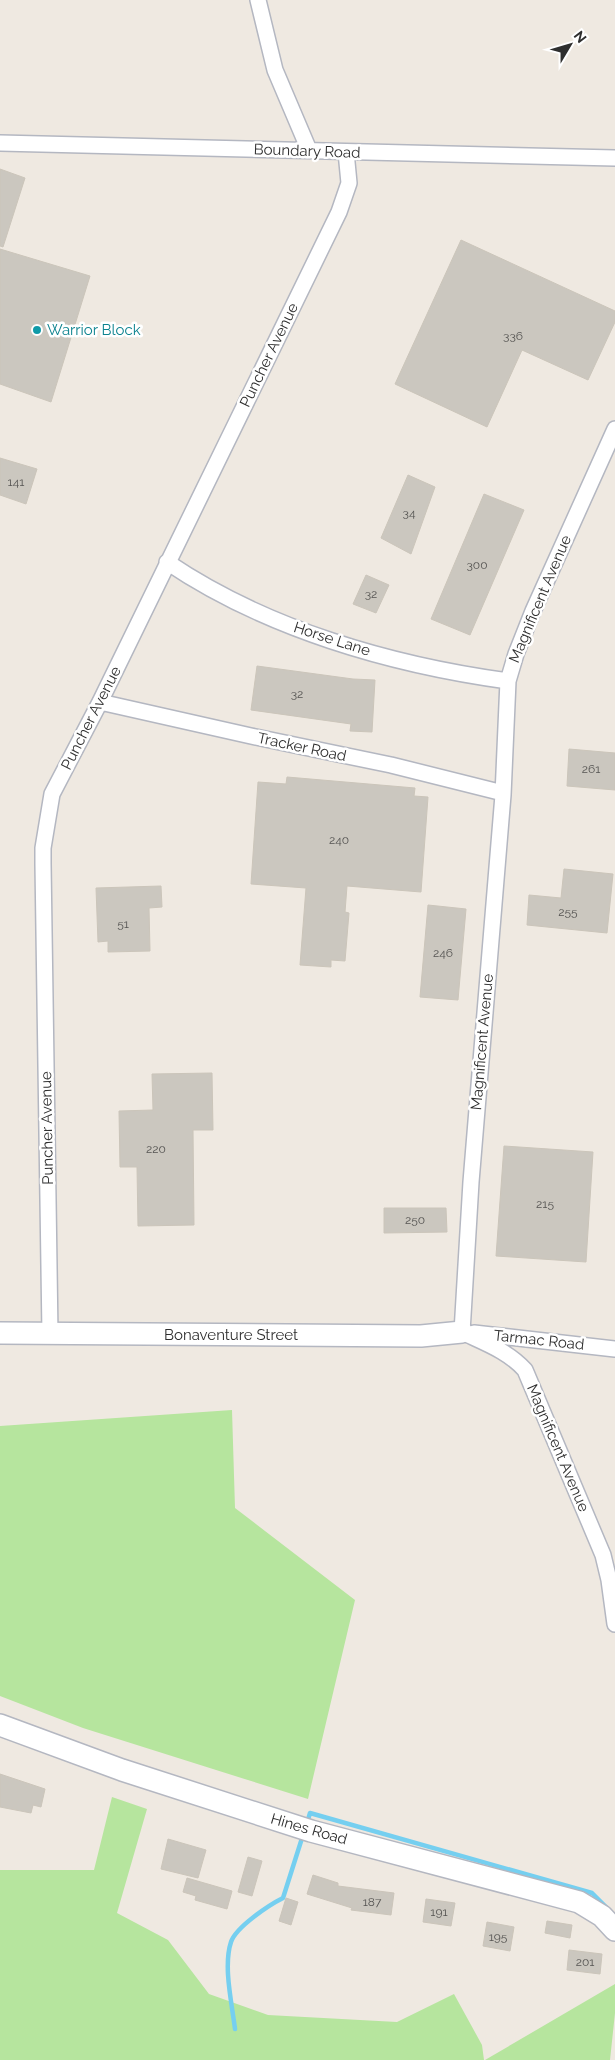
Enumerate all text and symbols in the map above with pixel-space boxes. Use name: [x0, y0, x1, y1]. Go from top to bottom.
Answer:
north arrow: [545, 20, 595, 70]
text: N: [571, 28, 590, 46]
street label: Boundary Road: [253, 140, 361, 162]
street label: Puncher Avenue: [236, 300, 302, 410]
place label: Warrior Block: [47, 321, 141, 339]
marker: Warrior Block: [31, 324, 43, 336]
house number: 336: [503, 329, 523, 343]
house number: 141: [8, 475, 24, 489]
house number: 34: [403, 506, 416, 520]
street label: Magnificent Avenue: [505, 532, 575, 665]
house number: 300: [466, 558, 488, 572]
house number: 32: [365, 587, 377, 601]
street label: Horse Lane: [291, 618, 373, 660]
street label: Puncher Avenue: [57, 663, 125, 773]
house number: 32: [291, 687, 303, 701]
street label: Tracker Road: [256, 729, 348, 765]
house number: 261: [582, 762, 600, 776]
house number: 240: [329, 833, 349, 847]
house number: 255: [558, 905, 578, 919]
house number: 51: [117, 917, 129, 931]
house number: 246: [433, 946, 453, 960]
street label: Magnificent Avenue: [467, 973, 497, 1111]
street label: Puncher Avenue: [37, 1071, 57, 1185]
house number: 220: [146, 1142, 166, 1156]
house number: 215: [536, 1197, 554, 1211]
house number: 250: [405, 1213, 425, 1227]
street label: Bonaventure Street: [164, 1326, 298, 1344]
street label: Tarmac Road: [493, 1326, 585, 1354]
street label: Magnificent Avenue: [523, 1382, 593, 1515]
street label: Hines Road: [269, 1809, 349, 1849]
house number: 187: [363, 1895, 382, 1909]
house number: 191: [430, 1905, 448, 1919]
house number: 195: [489, 1930, 508, 1944]
house number: 201: [576, 1955, 594, 1969]

